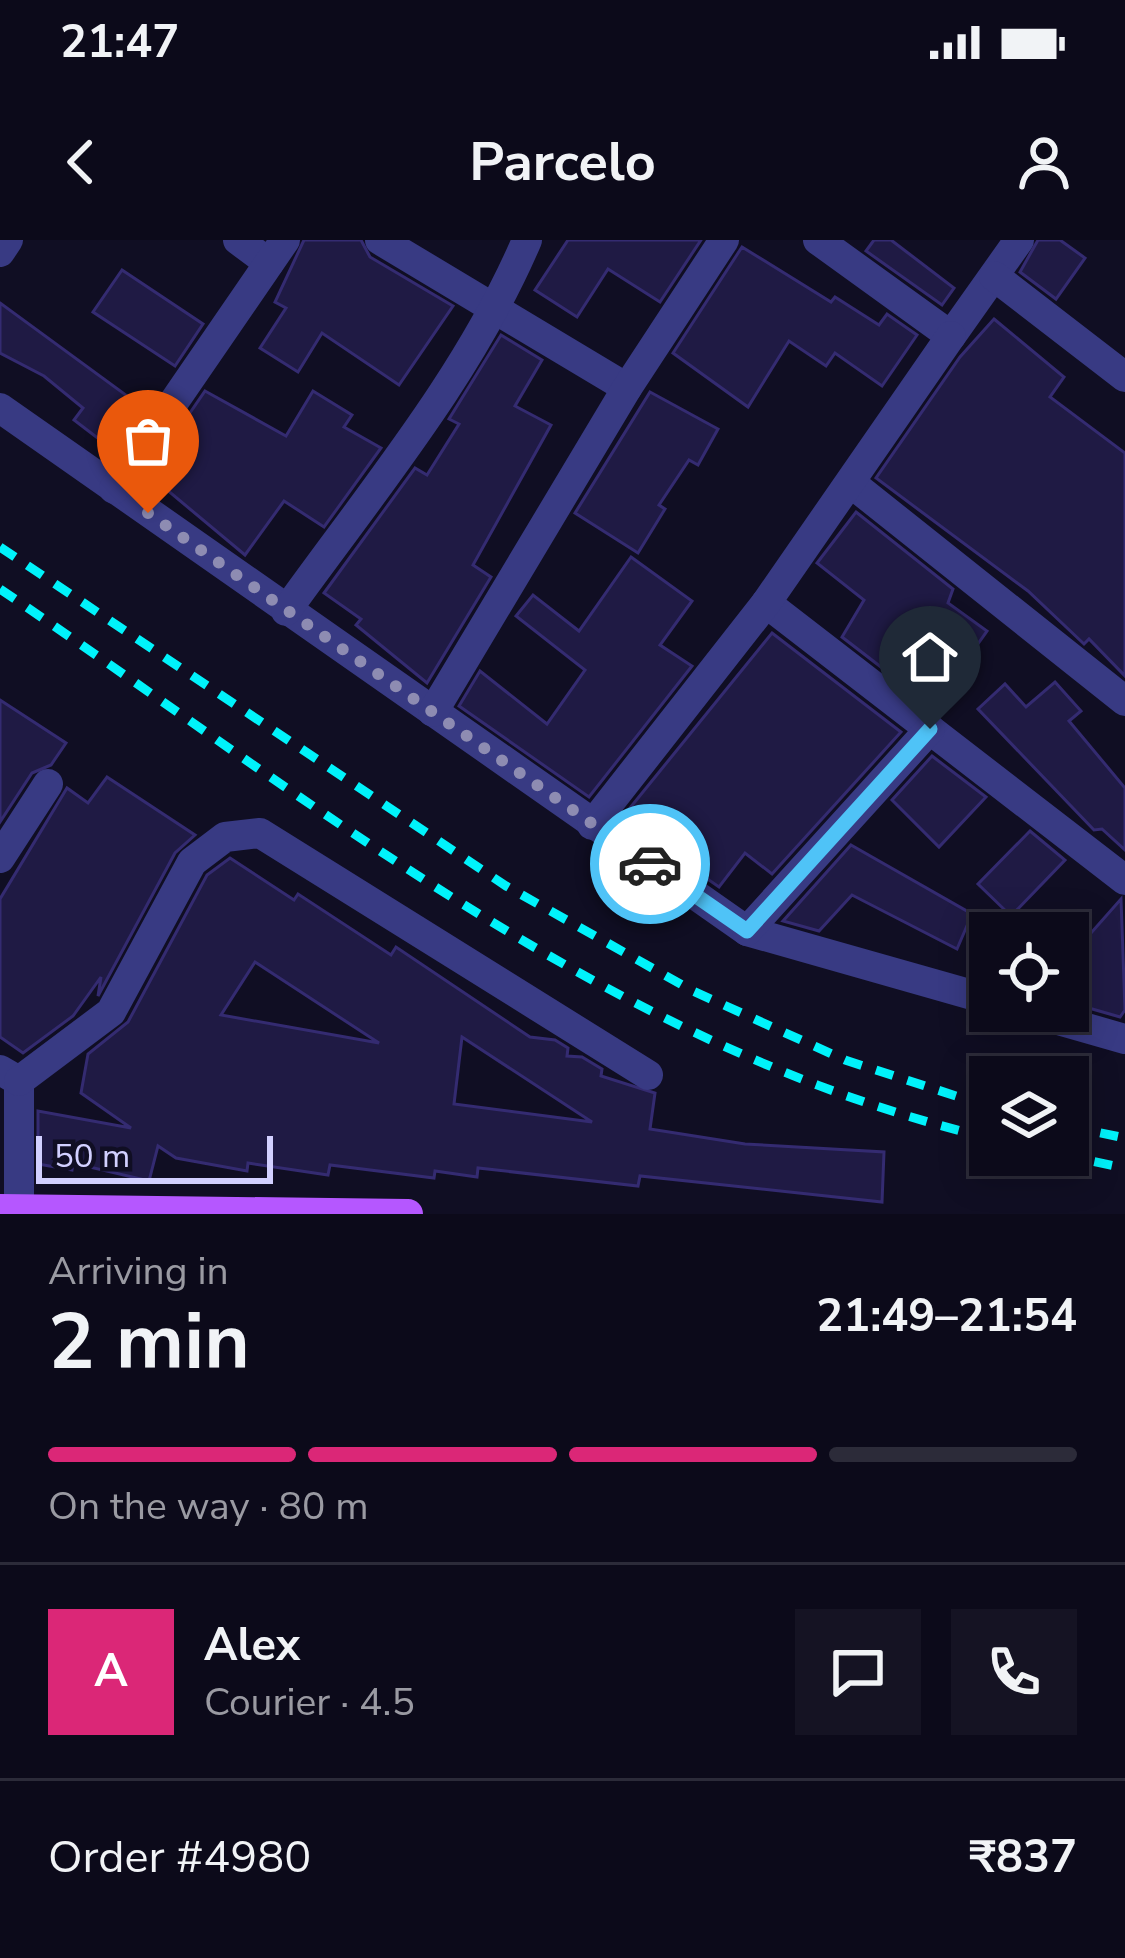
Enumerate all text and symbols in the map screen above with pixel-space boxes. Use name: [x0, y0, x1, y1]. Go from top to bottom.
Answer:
text: 21:47: [60, 12, 179, 73]
text: Parcelo: [469, 125, 656, 199]
icon: back: [48, 129, 114, 195]
icon: person: [1011, 129, 1077, 195]
pin: [97, 390, 199, 513]
icon: bag: [115, 408, 181, 474]
pin: [879, 606, 981, 729]
icon: home: [897, 624, 963, 690]
courier: [590, 804, 710, 924]
icon: car: [617, 831, 683, 897]
map controls: [969, 912, 1089, 1176]
button: locate: [969, 912, 1089, 1032]
button: layers: [969, 1056, 1089, 1176]
scale bar: [36, 1130, 273, 1183]
text: 50 m: [54, 1134, 130, 1179]
text: Arriving in: [48, 1245, 229, 1298]
text: 21:49–21:54: [816, 1286, 1077, 1347]
text: 2 min: [48, 1289, 250, 1396]
text: On the way · 80 m: [48, 1480, 369, 1533]
button: chat: [795, 1609, 921, 1735]
button: phone: [951, 1609, 1077, 1735]
text: Alex: [204, 1615, 300, 1676]
text: A: [94, 1641, 128, 1702]
text: Courier · 4.5: [204, 1676, 415, 1729]
text: Order #4980: [48, 1827, 311, 1888]
text: ₹837: [969, 1827, 1077, 1888]

